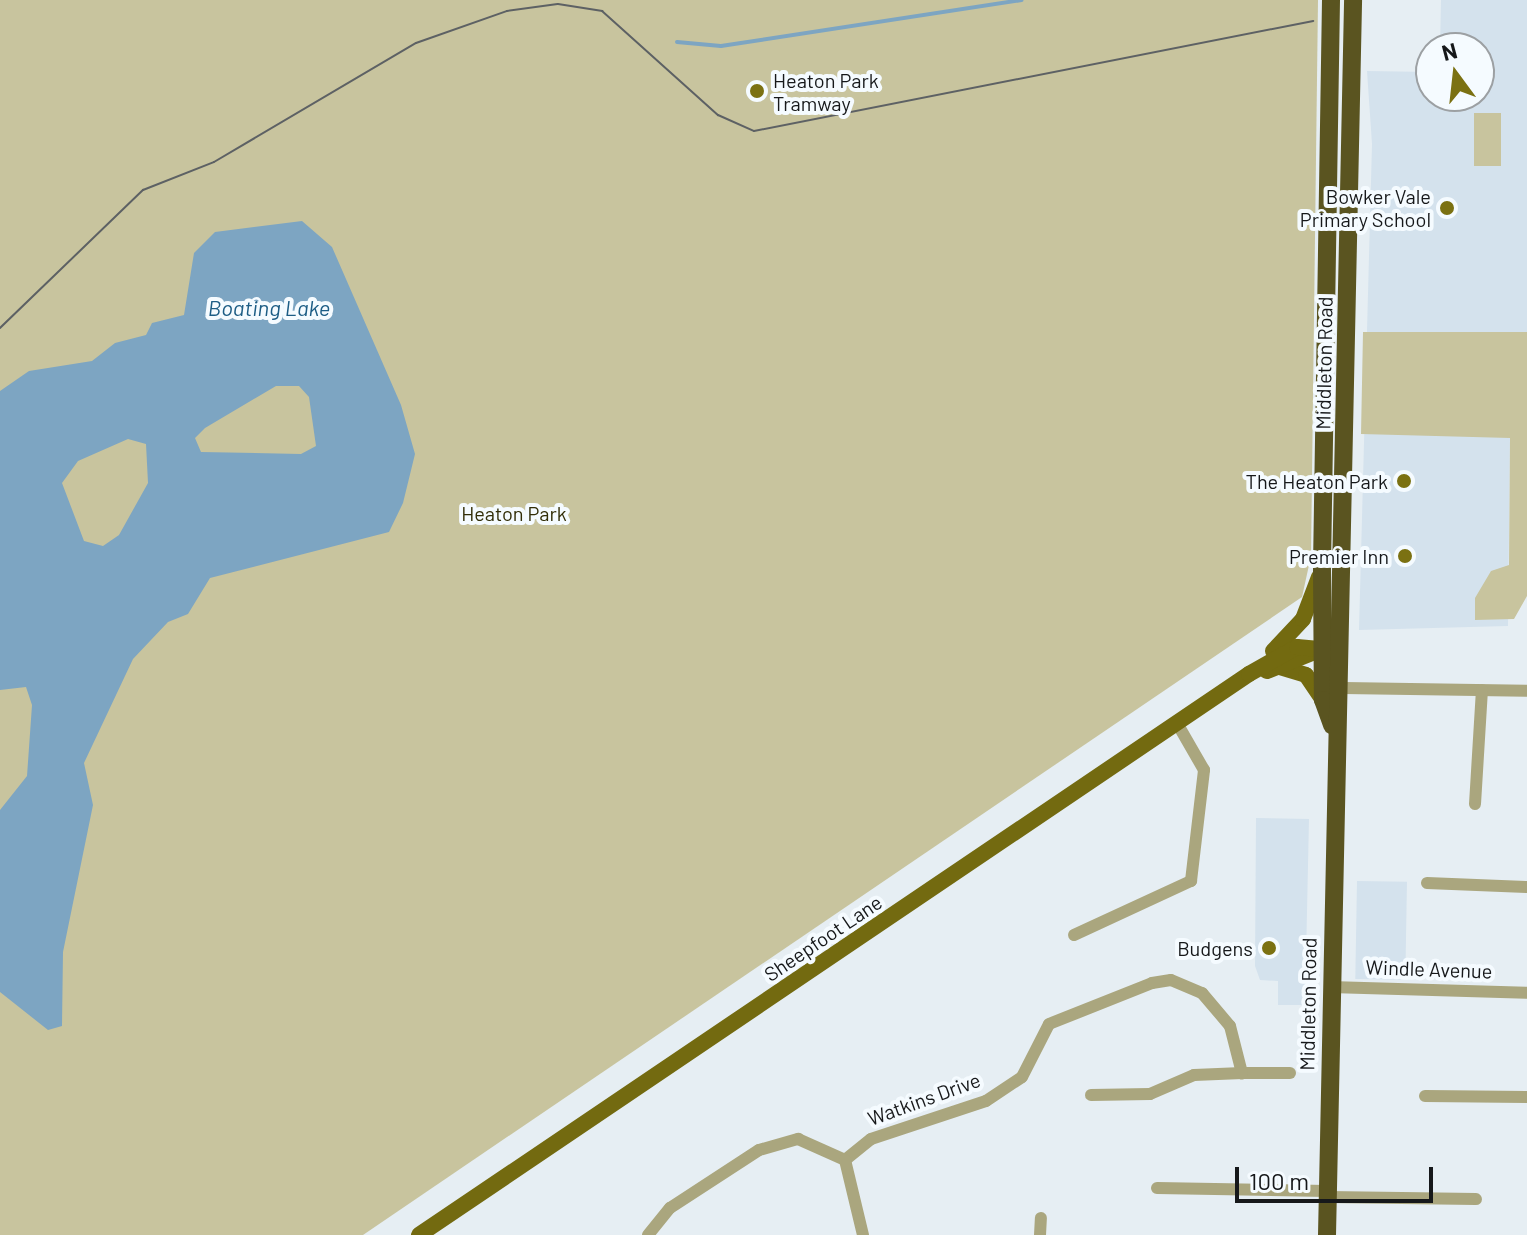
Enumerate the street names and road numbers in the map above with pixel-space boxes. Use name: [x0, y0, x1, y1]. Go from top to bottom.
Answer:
street label: Middleton Road: [1311, 296, 1337, 430]
street label: Sheepfoot Lane: [760, 890, 886, 986]
street label: Middleton Road: [1295, 937, 1321, 1071]
street label: Windle Avenue: [1365, 955, 1493, 983]
street label: Watkins Drive: [864, 1068, 984, 1130]

